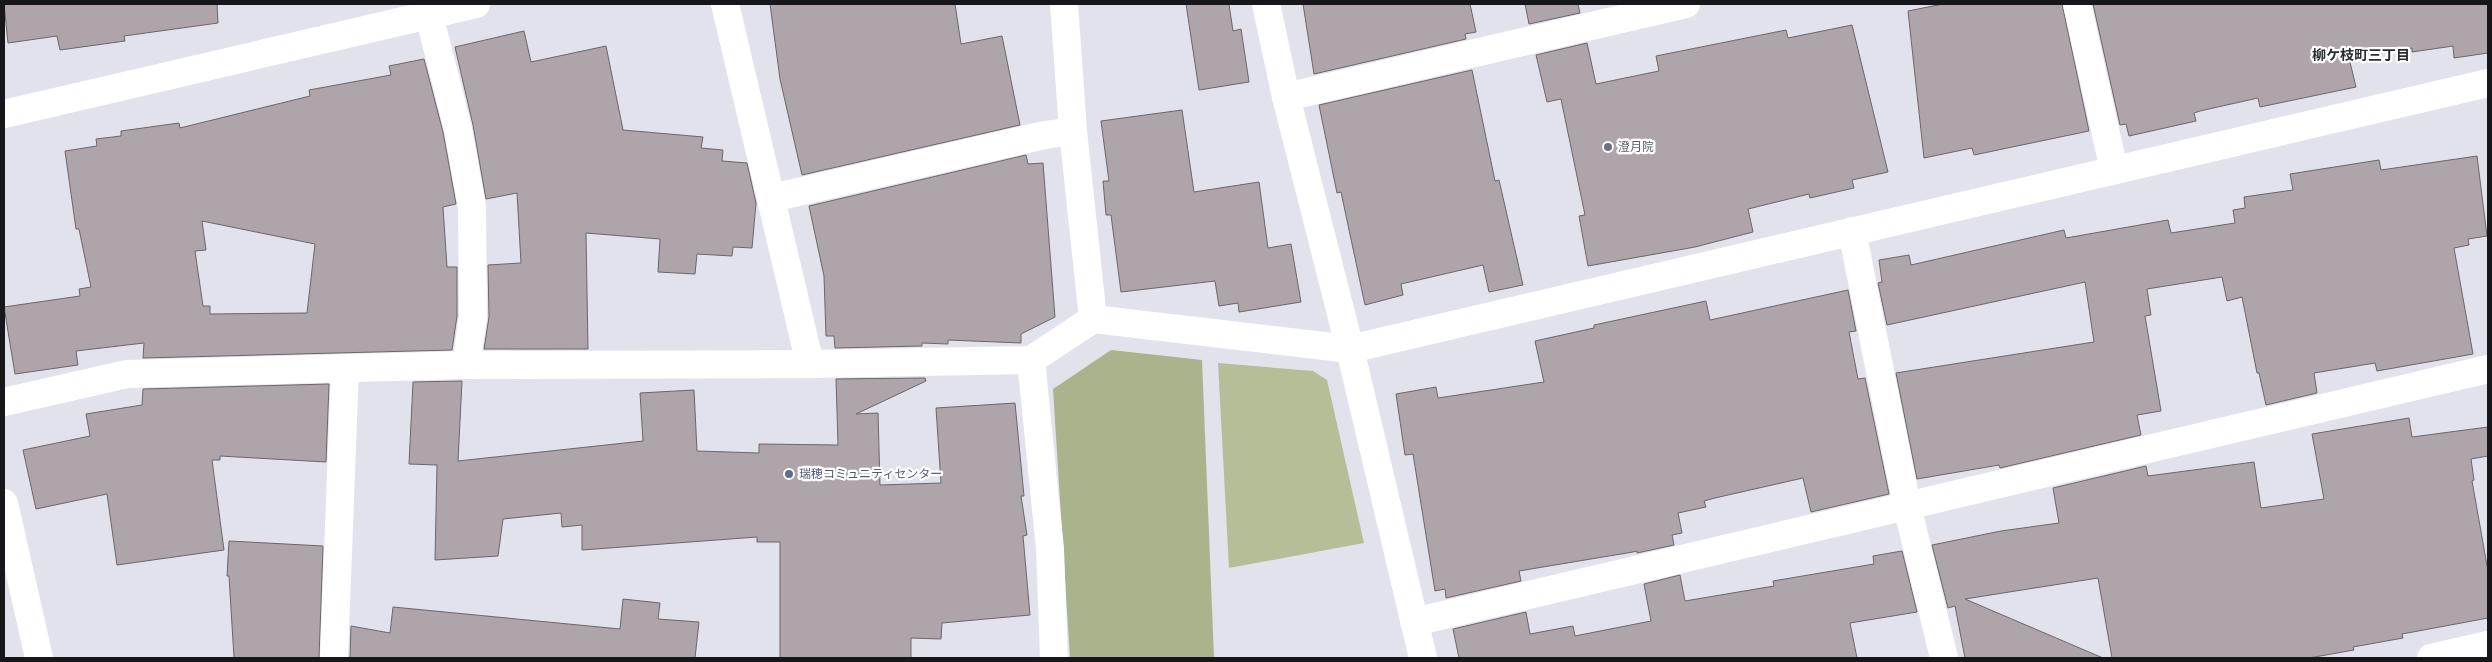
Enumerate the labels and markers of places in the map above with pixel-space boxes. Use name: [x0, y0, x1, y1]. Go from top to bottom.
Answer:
place label: 澄月院: [1618, 140, 1654, 154]
marker: 澄月院: [1602, 141, 1614, 153]
place label: 瑞穂コミュニティセンター: [799, 467, 942, 481]
marker: 瑞穂コミュニティセンター: [783, 468, 795, 480]

